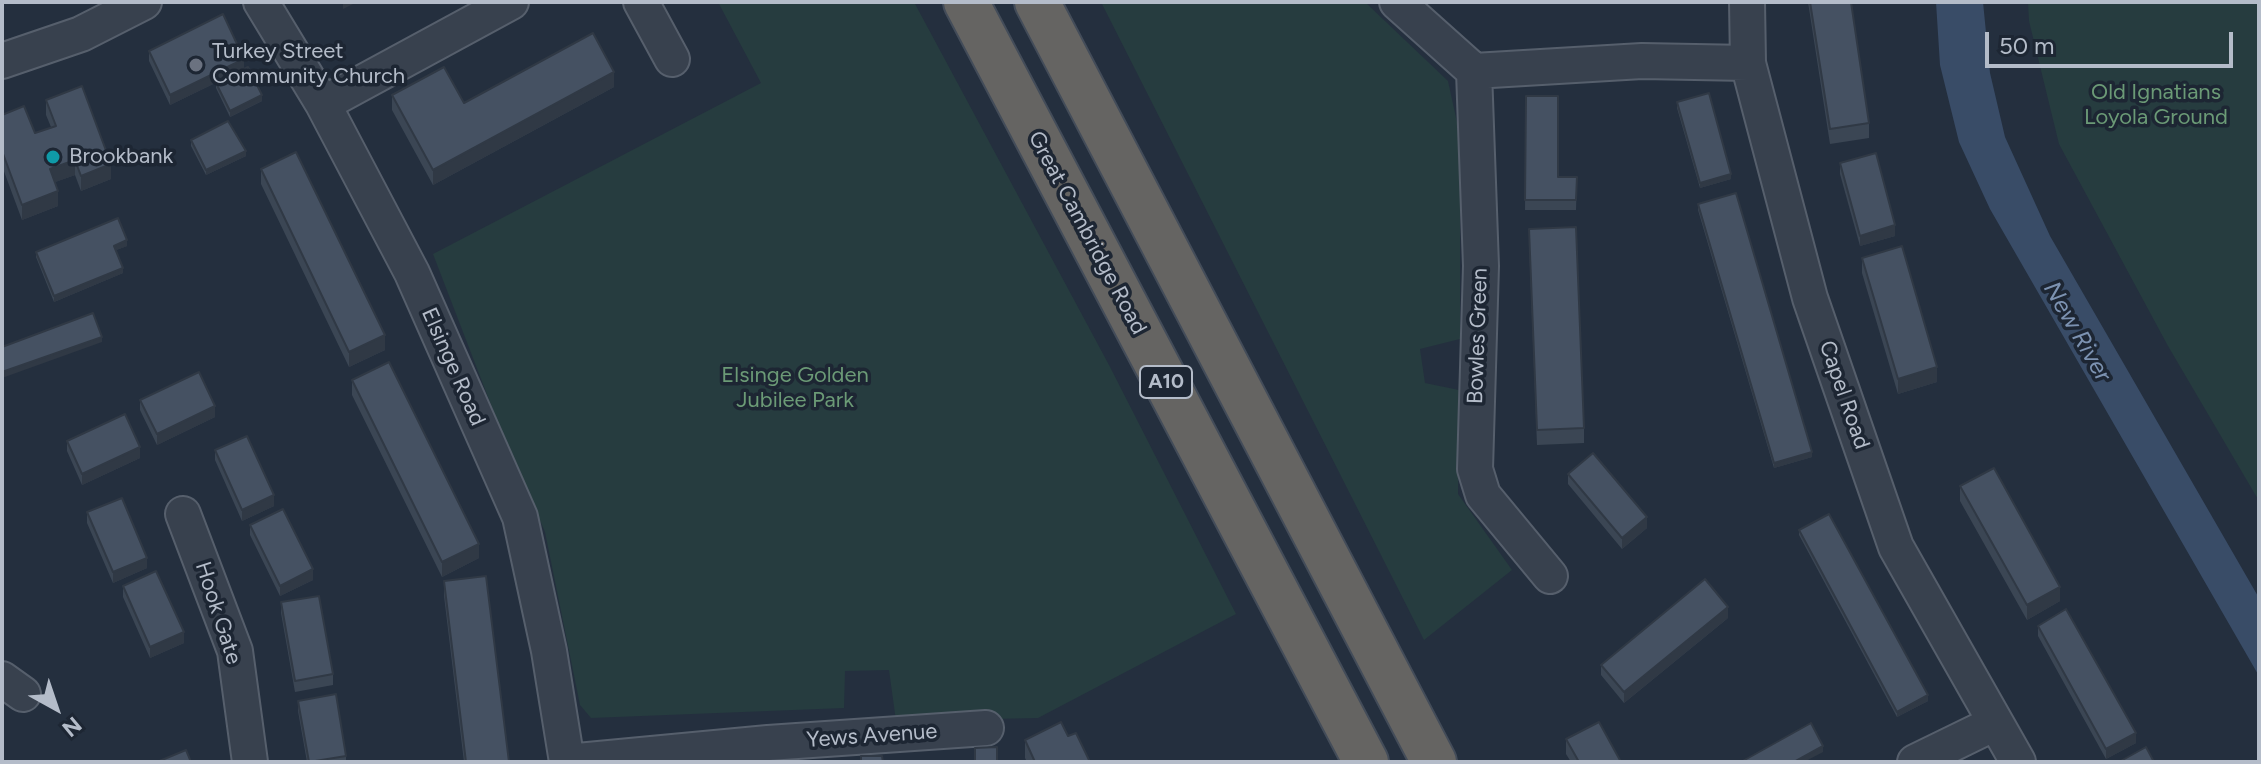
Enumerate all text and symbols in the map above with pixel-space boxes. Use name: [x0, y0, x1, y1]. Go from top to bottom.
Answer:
scale bar: [1989, 16, 2237, 66]
text: 50 m: [1999, 31, 2055, 60]
place label: Turkey Street Community Church: [212, 39, 405, 90]
marker: Turkey Street Community Church: [187, 56, 205, 74]
park label: Old Ignatians Loyola Ground: [2084, 80, 2228, 132]
street label: Great Cambridge Road: [1022, 127, 1152, 339]
place label: Brookbank: [69, 144, 173, 170]
marker: Brookbank: [44, 148, 62, 166]
street label: Bowles Green: [1462, 268, 1494, 404]
water label: New River: [2037, 277, 2117, 387]
street label: Elsinge Road: [415, 304, 491, 430]
street label: Capel Road: [1813, 337, 1875, 453]
park label: Elsinge Golden Jubilee Park: [721, 363, 869, 414]
road number: A10: [1140, 366, 1192, 398]
street label: Hook Gate: [189, 558, 247, 668]
north arrow: [16, 668, 96, 748]
text: N: [57, 711, 87, 743]
street label: Yews Avenue: [806, 718, 938, 754]

